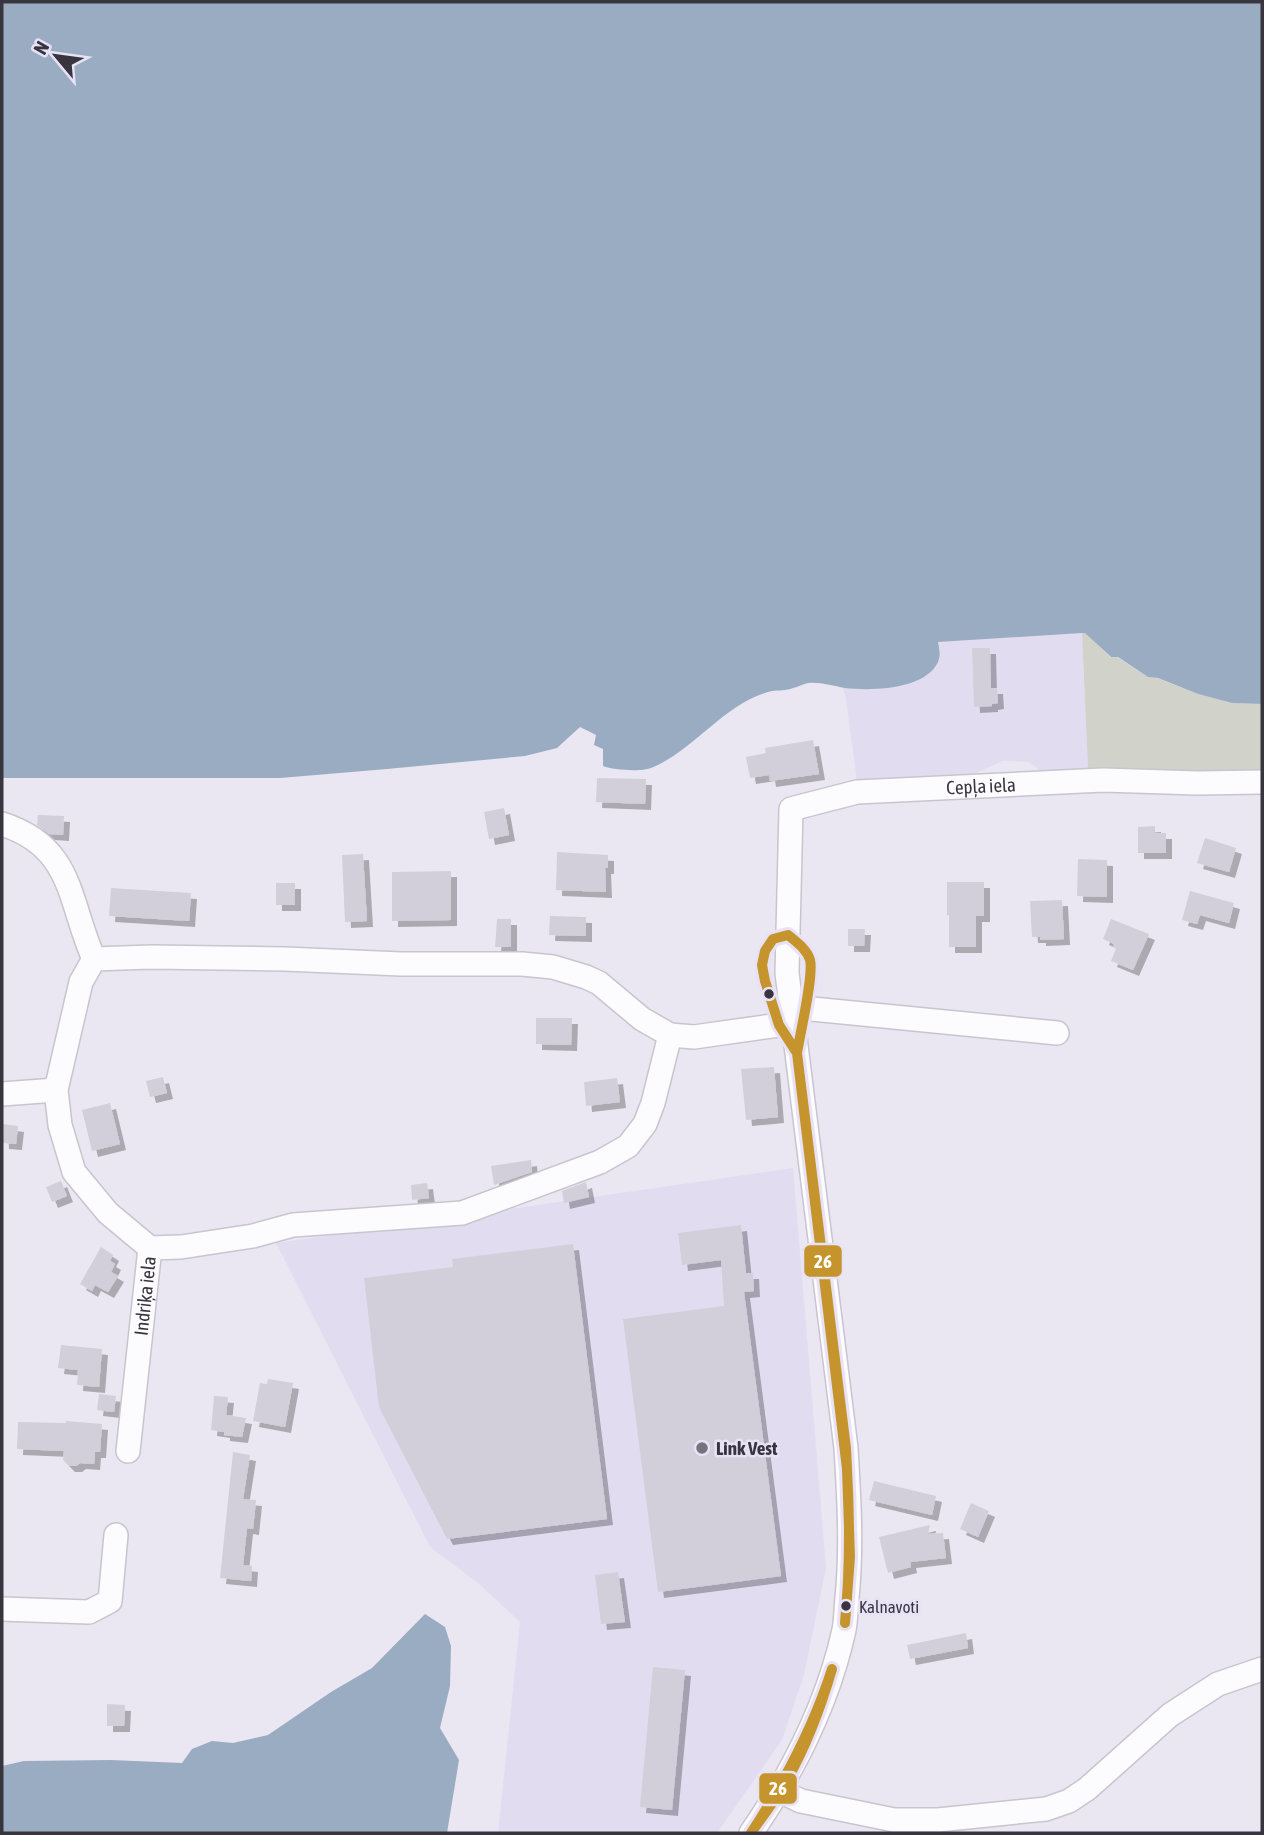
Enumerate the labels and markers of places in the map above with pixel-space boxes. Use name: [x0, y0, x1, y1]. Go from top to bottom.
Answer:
unlabelled marker: [762, 987, 776, 1001]
place label: Link Vest: [716, 1437, 778, 1459]
marker: Link Vest: [694, 1440, 710, 1456]
place label: Kalnavoti: [859, 1597, 919, 1617]
marker: Kalnavoti: [839, 1599, 853, 1613]

